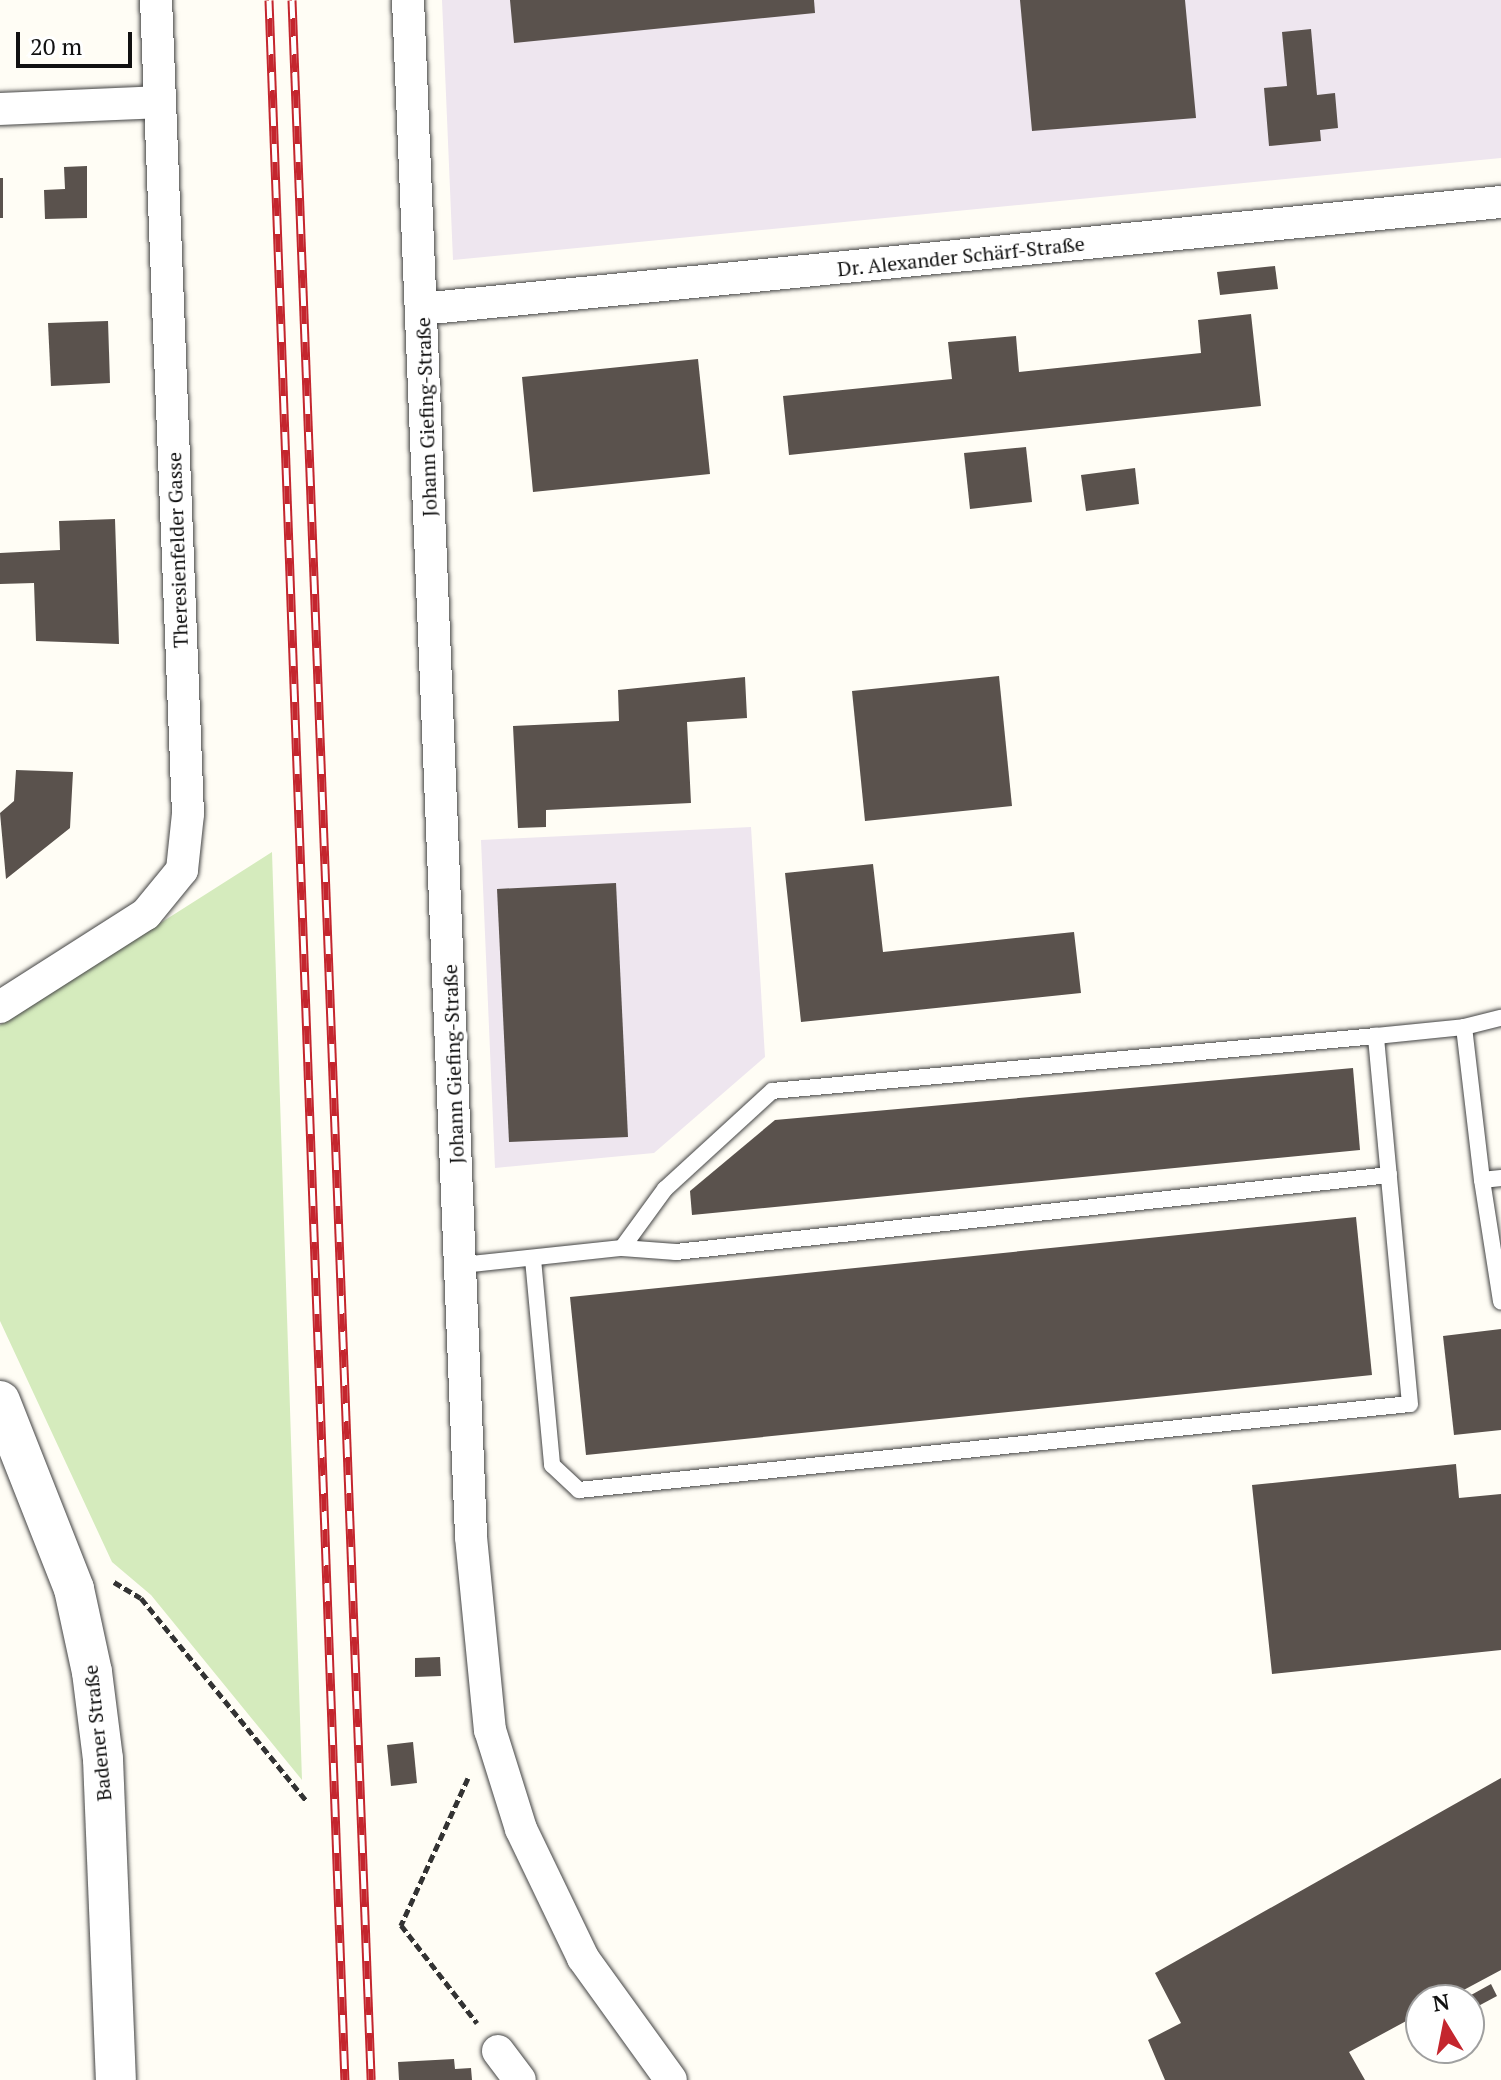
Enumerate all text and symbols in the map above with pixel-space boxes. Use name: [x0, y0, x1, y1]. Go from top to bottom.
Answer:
scale bar: [20, 16, 136, 66]
text: 20 m: [30, 30, 82, 62]
street label: Dr. Alexander Schärf-Straße: [836, 231, 1086, 281]
street label: Johann Giefing-Straße: [411, 317, 441, 517]
street label: Theresienfelder Gasse: [162, 452, 192, 648]
street label: Johann Giefing-Straße: [438, 964, 468, 1164]
street label: Badener Straße: [78, 1664, 116, 1802]
north arrow: [1405, 1984, 1485, 2064]
text: N: [1430, 1986, 1452, 2018]

